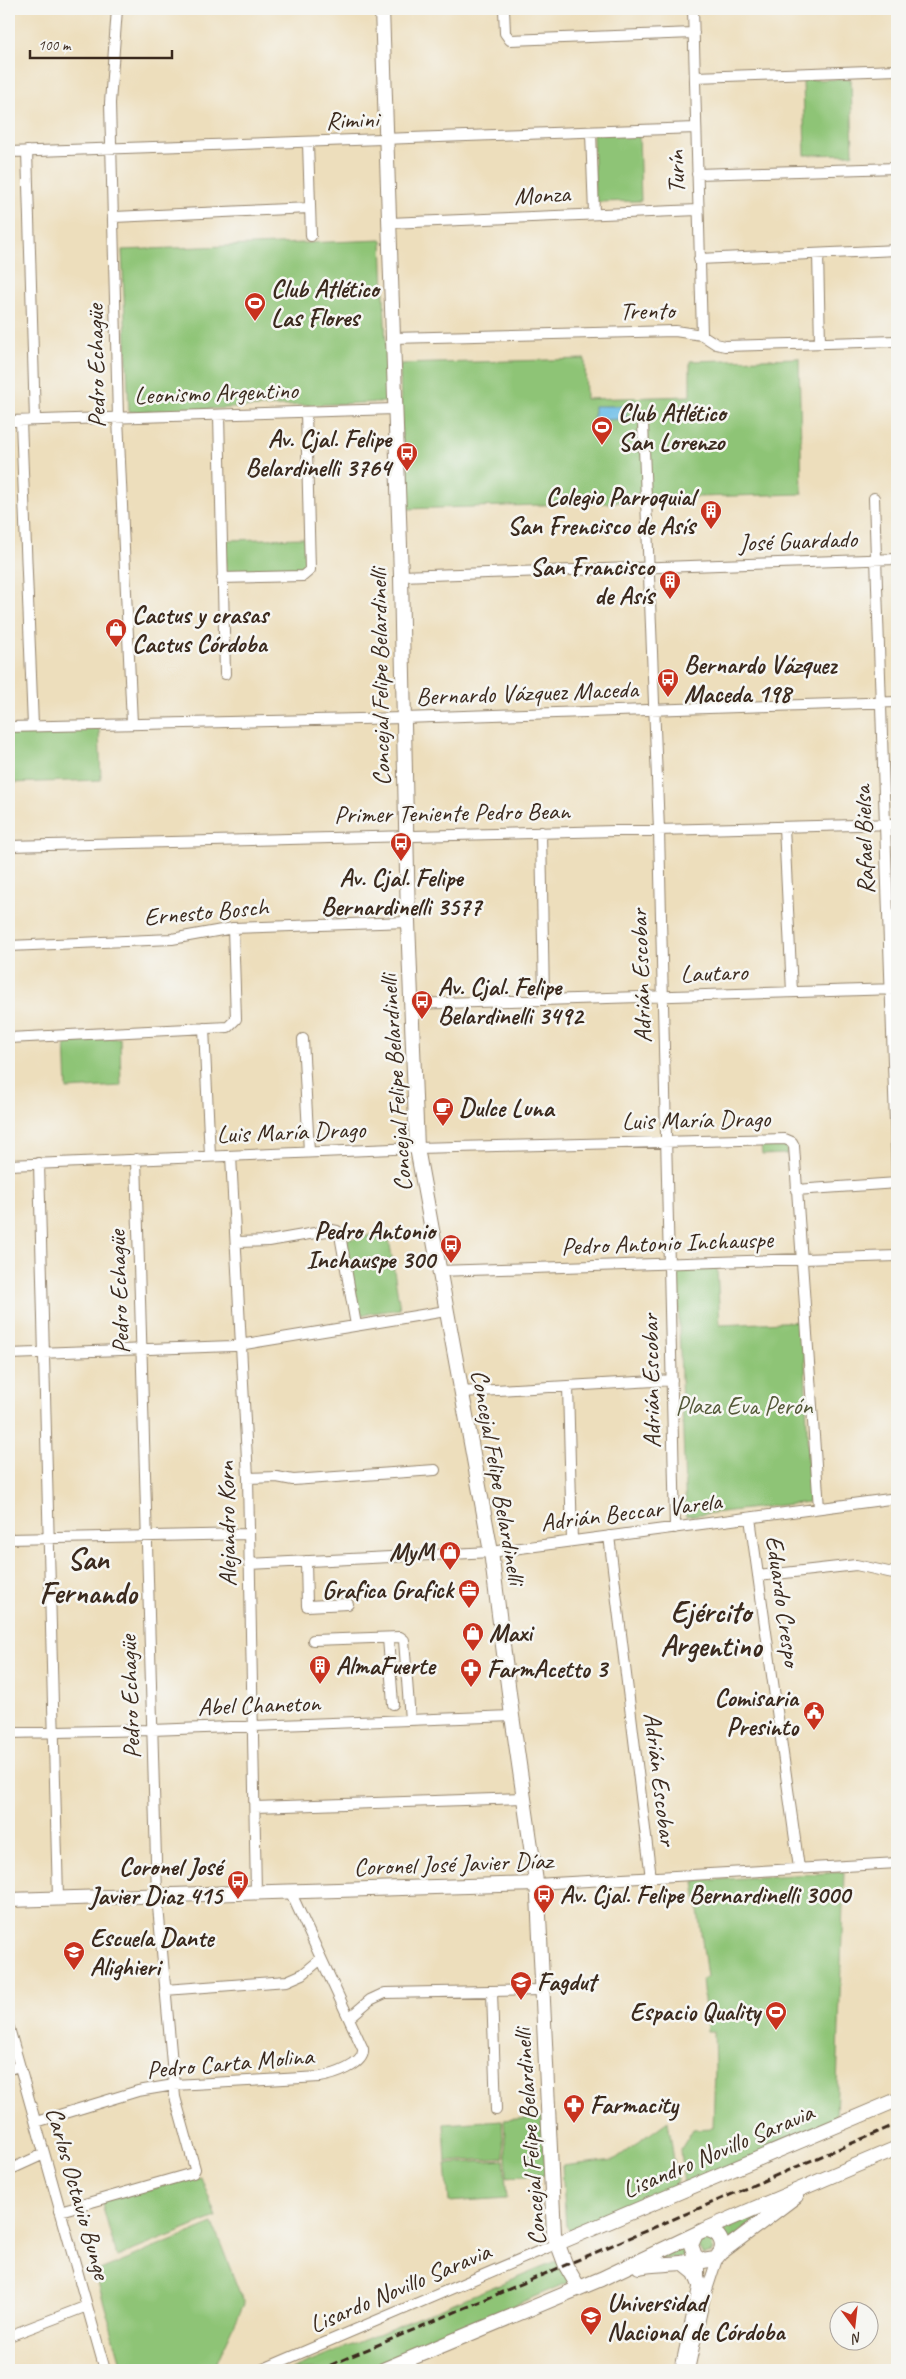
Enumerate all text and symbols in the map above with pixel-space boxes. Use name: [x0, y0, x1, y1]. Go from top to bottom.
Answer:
scale bar: [30, 28, 172, 60]
text: 100 m: [38, 36, 72, 55]
street label: Rimini: [325, 103, 382, 137]
street label: Turín: [660, 149, 692, 194]
street label: Monza: [513, 177, 573, 212]
place label: Club Atlético Las Flores: [271, 273, 382, 334]
sports icon: Club Atlético Las Flores: [243, 291, 267, 322]
street label: Trento: [619, 294, 678, 327]
street label: Pedro Echagüe: [79, 302, 113, 428]
street label: Leonismo Argentino: [134, 374, 299, 412]
place label: Club Atlético San Lorenzo: [618, 397, 729, 458]
sports icon: Club Atlético San Lorenzo: [590, 415, 614, 446]
place label: Av. Cjal. Felipe Belardinelli 3764: [246, 423, 394, 484]
bus stop icon: Av. Cjal. Felipe Belardinelli 3764: [395, 441, 419, 472]
place label: Colegio Parroquial San Frencisco de Asís: [507, 481, 700, 542]
building icon: Colegio Parroquial San Frencisco de Asís: [699, 499, 723, 530]
street label: José Guardado: [737, 523, 859, 559]
place label: San Francisco de Asís: [530, 551, 656, 612]
street label: Concejal Felipe Belardinelli: [362, 565, 398, 786]
building icon: San Francisco de Asís: [658, 569, 682, 600]
place label: Cactus y crasas Cactus Córdoba: [132, 599, 270, 660]
shop icon: Cactus y crasas Cactus Córdoba: [104, 617, 128, 648]
place label: Bernardo Vázquez Maceda 198: [684, 649, 838, 710]
bus stop icon: Bernardo Vázquez Maceda 198: [656, 667, 680, 698]
street label: Bernardo Vázquez Maceda: [416, 673, 640, 713]
street label: Rafael Bielsa: [846, 782, 882, 895]
street label: Primer Teniente Pedro Bean: [334, 795, 572, 831]
bus stop icon: Av. Cjal. Felipe Bernardinelli 3577: [389, 831, 413, 862]
place label: Av. Cjal. Felipe Bernardinelli 3577: [321, 862, 484, 923]
street label: Ernesto Bosch: [143, 891, 271, 933]
street label: Adrián Escobar: [623, 906, 659, 1044]
street label: Lautaro: [680, 956, 749, 990]
street label: Concejal Felipe Belardinelli: [372, 970, 420, 1193]
place label: Av. Cjal. Felipe Belardinelli 3492: [438, 971, 585, 1032]
bus stop icon: Av. Cjal. Felipe Belardinelli 3492: [410, 989, 434, 1020]
place label: Dulce Luna: [459, 1092, 555, 1124]
cafe icon: Dulce Luna: [431, 1096, 455, 1127]
street label: Luis María Drago: [621, 1103, 772, 1137]
street label: Luis María Drago: [216, 1113, 367, 1151]
place label: Pedro Antonio Inchauspe 300: [306, 1215, 438, 1276]
street label: Pedro Antonio Inchauspe: [561, 1223, 775, 1263]
street label: Pedro Echagüe: [101, 1228, 137, 1354]
bus stop icon: Pedro Antonio Inchauspe 300: [439, 1233, 463, 1264]
street label: Adrián Escobar: [634, 1312, 668, 1448]
street label: Concejal Felipe Belardinelli: [463, 1367, 533, 1590]
park label: Plaza Eva Perón: [675, 1390, 813, 1422]
street label: Alejandro Korn: [210, 1460, 244, 1587]
street label: Adrián Beccar Varela: [539, 1485, 725, 1539]
street label: Eduardo Crespo: [758, 1534, 808, 1671]
place label: MyM: [389, 1536, 436, 1568]
district label: San Fernando: [39, 1540, 139, 1612]
shop icon: MyM: [438, 1540, 462, 1571]
place label: Grafica Grafick: [322, 1574, 456, 1606]
office icon: Grafica Grafick: [457, 1578, 481, 1609]
district label: Ejército Argentino: [661, 1593, 764, 1665]
place label: Maxi: [489, 1617, 535, 1649]
shop icon: Maxi: [461, 1621, 485, 1652]
street label: Pedro Echagüe: [112, 1633, 148, 1759]
place label: AlmaFuerte: [336, 1650, 437, 1682]
place label: FarmAcetto 3: [487, 1653, 610, 1685]
building icon: AlmaFuerte: [308, 1654, 332, 1685]
pharmacy icon: FarmAcetto 3: [459, 1657, 483, 1688]
place label: Comisaria Presinto: [715, 1682, 800, 1743]
street label: Abel Chaneton: [197, 1687, 323, 1723]
public building icon: Comisaria Presinto: [802, 1700, 826, 1731]
street label: Adrián Escobar: [636, 1711, 684, 1849]
street label: Coronel José Javier Díaz: [353, 1844, 556, 1883]
place label: Coronel José Javier Diaz 415: [88, 1851, 226, 1912]
bus stop icon: Coronel José Javier Diaz 415: [226, 1869, 250, 1900]
place label: Av. Cjal. Felipe Bernardinelli 3000: [560, 1879, 853, 1911]
bus stop icon: Av. Cjal. Felipe Bernardinelli 3000: [532, 1883, 556, 1914]
place label: Escuela Dante Alighieri: [90, 1922, 215, 1983]
school or university icon: Escuela Dante Alighieri: [62, 1940, 86, 1971]
place label: Fagdut: [537, 1966, 599, 1998]
school or university icon: Fagdut: [509, 1970, 533, 2001]
place label: Espacio Quality: [630, 1996, 762, 2028]
sports icon: Espacio Quality: [764, 2000, 788, 2031]
street label: Concejal Felipe Belardinelli: [506, 2024, 554, 2247]
street label: Pedro Carta Molina: [145, 2040, 317, 2086]
place label: Farmacity: [590, 2089, 680, 2121]
pharmacy icon: Farmacity: [562, 2093, 586, 2124]
street label: Lisandro Novillo Saravia: [617, 2095, 820, 2206]
street label: Carlos Octavio Bunge: [38, 2103, 118, 2285]
street label: Lisardo Novillo Saravia: [305, 2235, 497, 2341]
place label: Universidad Nacional de Córdoba: [607, 2287, 786, 2348]
north arrow: [828, 2302, 878, 2352]
school or university icon: Universidad Nacional de Córdoba: [579, 2305, 603, 2336]
text: N: [849, 2329, 864, 2348]

